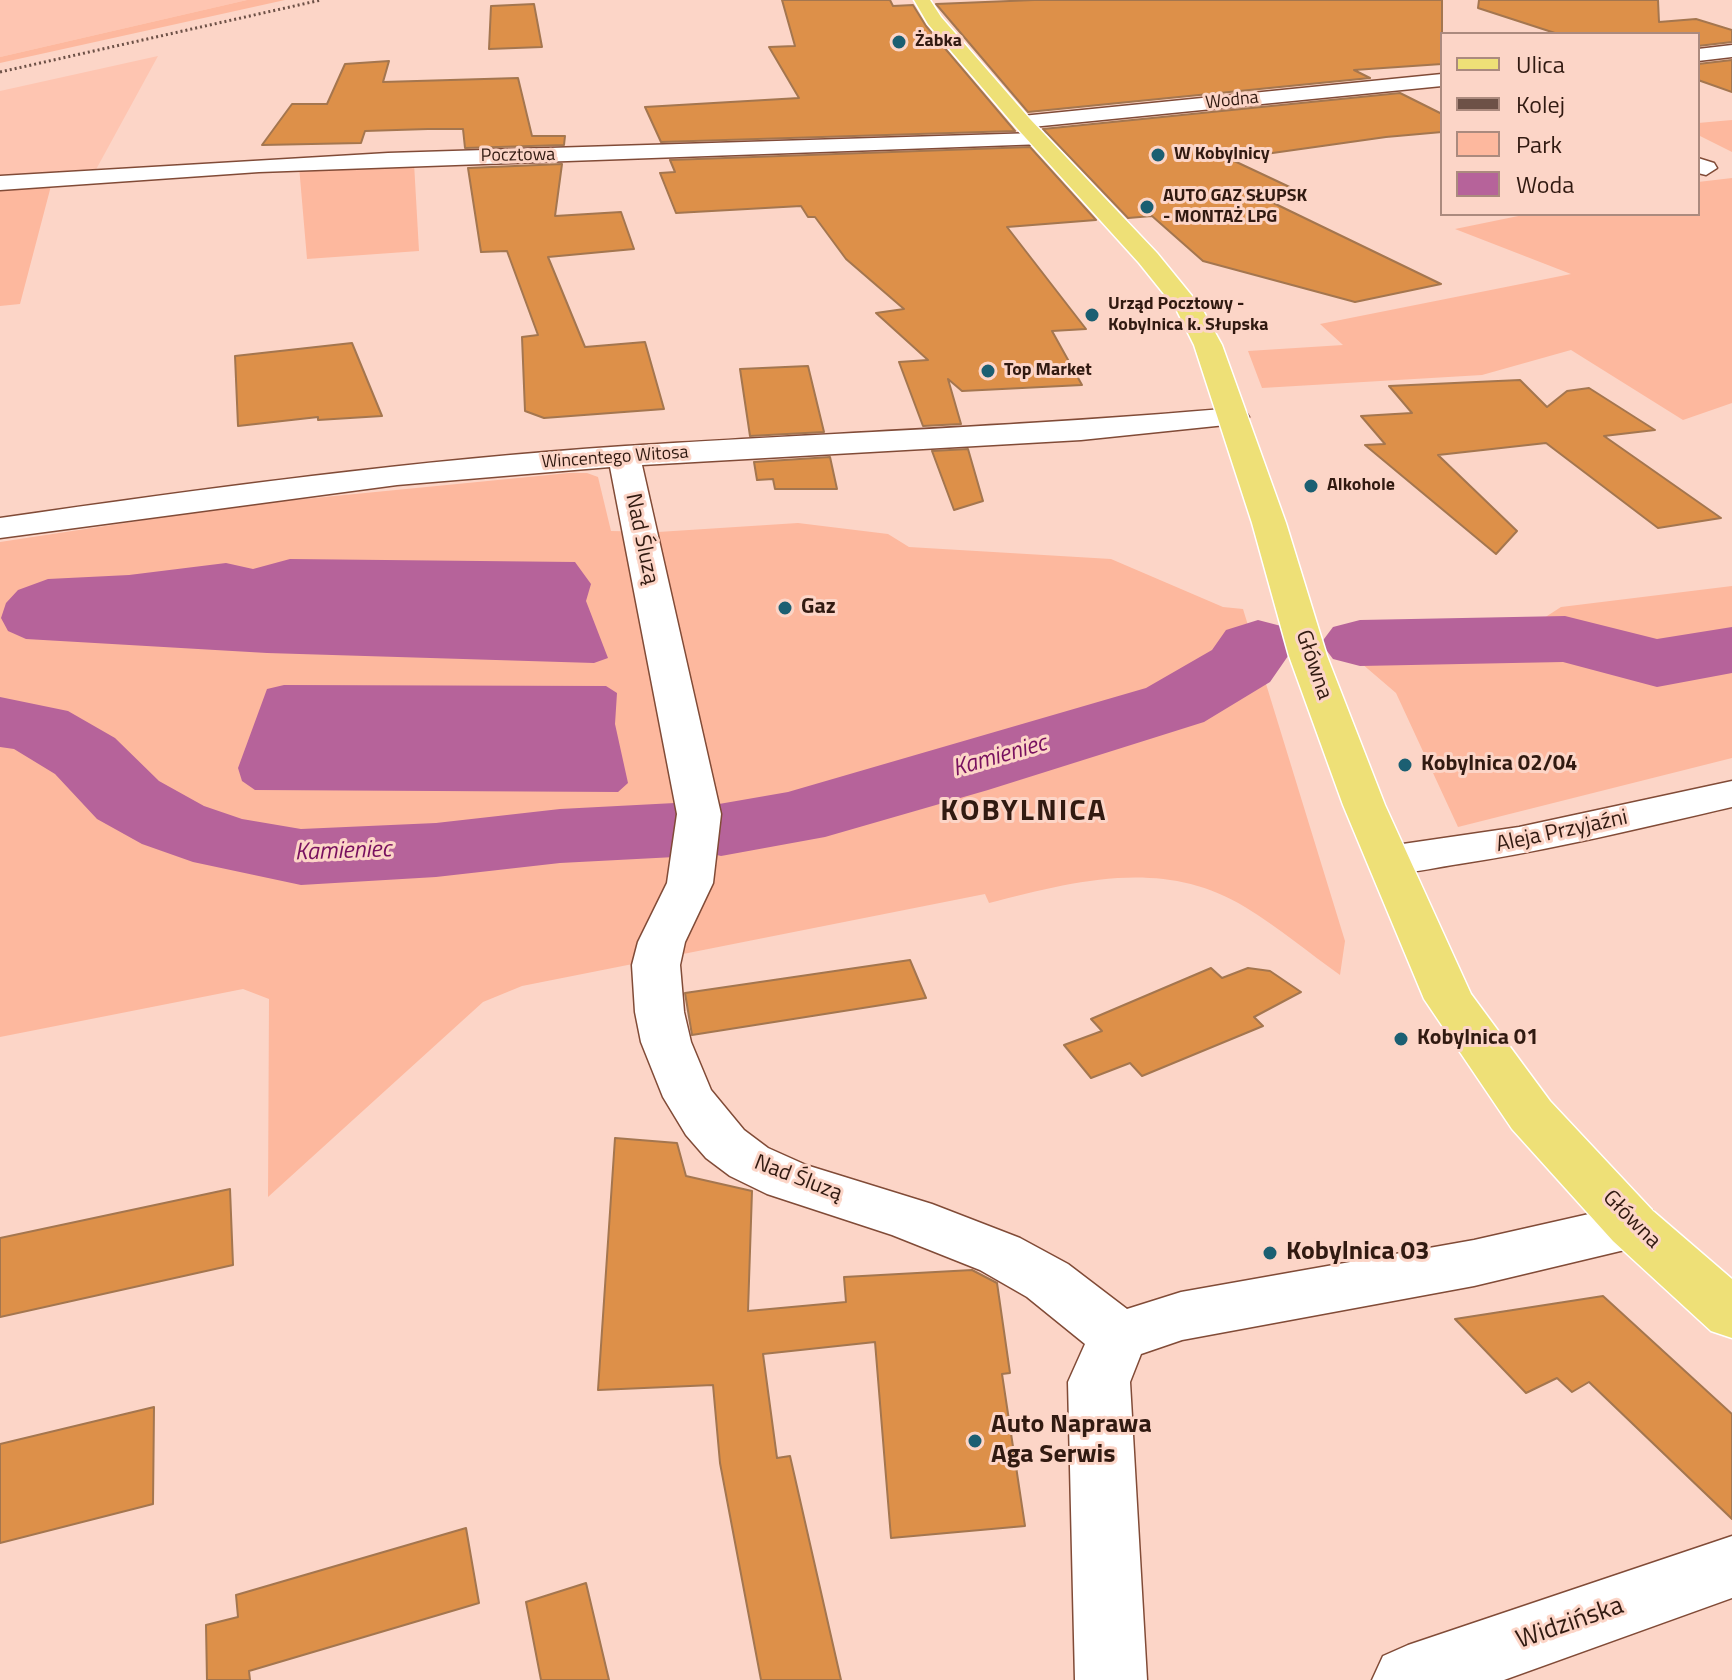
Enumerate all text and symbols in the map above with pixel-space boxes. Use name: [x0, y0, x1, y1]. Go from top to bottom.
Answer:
place label: Żabka: [915, 31, 962, 53]
legend: [1440, 32, 1700, 216]
marker: Żabka: [890, 33, 908, 51]
text: Ulica: [1516, 46, 1565, 82]
text: Kolej: [1516, 86, 1565, 122]
street label: Wodna: [1204, 87, 1260, 115]
text: Park: [1516, 126, 1562, 162]
place label: W Kobylnicy: [1174, 144, 1270, 166]
street label: Pocztowa: [481, 145, 555, 167]
marker: W Kobylnicy: [1149, 146, 1167, 164]
text: Woda: [1516, 166, 1574, 202]
place label: AUTO GAZ SŁUPSK - MONTAŻ LPG: [1163, 186, 1307, 228]
marker: AUTO GAZ SŁUPSK - MONTAŻ LPG: [1138, 198, 1156, 216]
place label: Urząd Pocztowy - Kobylnica k. Słupska: [1108, 294, 1268, 336]
marker: Urząd Pocztowy - Kobylnica k. Słupska: [1083, 306, 1101, 324]
place label: Top Market: [1004, 360, 1092, 382]
marker: Top Market: [979, 362, 997, 380]
street label: Wincentego Witosa: [541, 442, 689, 474]
place label: Alkohole: [1327, 475, 1395, 497]
marker: Alkohole: [1302, 477, 1320, 495]
street label: Nad Śluzą: [619, 491, 663, 587]
place label: Gaz: [801, 595, 836, 621]
marker: Gaz: [776, 599, 794, 617]
street label: Główna: [1289, 627, 1337, 703]
water label: Kamieniec: [950, 730, 1050, 784]
place label: Kobylnica 02/04: [1421, 752, 1577, 778]
marker: Kobylnica 02/04: [1396, 756, 1414, 774]
district label: KOBYLNICA: [940, 795, 1108, 831]
street label: Aleja Przyjaźni: [1494, 805, 1630, 859]
water label: Kamieniec: [294, 836, 392, 868]
place label: Kobylnica 01: [1417, 1026, 1538, 1052]
marker: Kobylnica 01: [1392, 1030, 1410, 1048]
street label: Nad Śluzą: [750, 1150, 846, 1208]
street label: Główna: [1596, 1185, 1666, 1255]
place label: Kobylnica 03: [1286, 1237, 1430, 1269]
marker: Kobylnica 03: [1261, 1244, 1279, 1262]
place label: Auto Naprawa Aga Serwis: [991, 1410, 1152, 1472]
marker: Auto Naprawa Aga Serwis: [966, 1432, 984, 1450]
street label: Widzińska: [1512, 1591, 1628, 1657]

